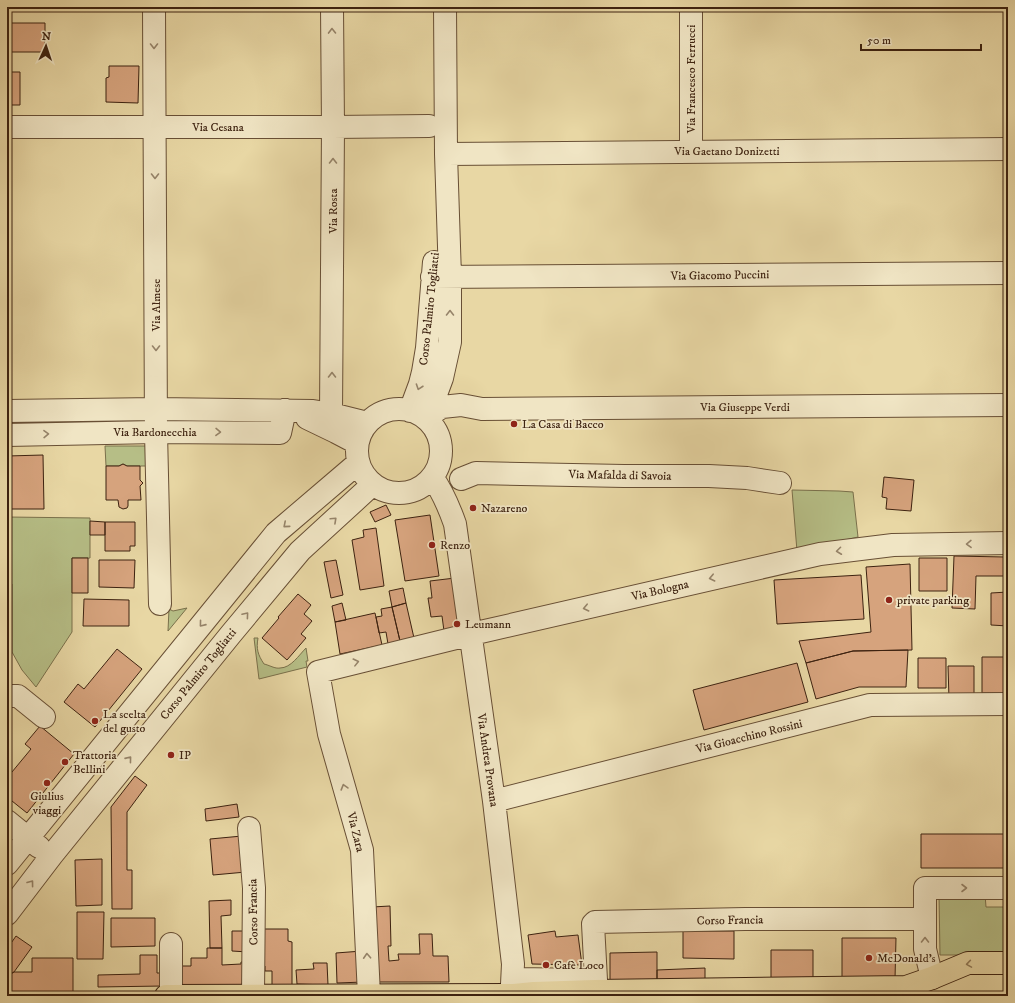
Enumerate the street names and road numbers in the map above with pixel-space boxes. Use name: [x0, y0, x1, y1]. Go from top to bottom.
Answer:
street label: Via Francesco Ferrucci: [684, 25, 699, 134]
street label: Via Cesana: [191, 120, 245, 135]
street label: Via Gaetano Donizetti: [673, 144, 780, 159]
street label: Via Rosta: [326, 188, 341, 234]
street label: Corso Palmiro Togliatti: [416, 252, 443, 366]
street label: Via Giacomo Puccini: [669, 267, 770, 284]
street label: Via Almese: [149, 279, 164, 332]
street label: Via Giuseppe Verdi: [699, 400, 790, 415]
street label: Via Bardonecchia: [112, 425, 198, 440]
street label: Via Mafalda di Savoia: [567, 467, 672, 484]
street label: Via Bologna: [629, 576, 691, 605]
street label: Corso Palmiro Togliatti: [157, 626, 240, 723]
street label: Via Andrea Provana: [473, 711, 502, 809]
street label: Via Gioacchino Rossini: [693, 716, 804, 757]
street label: Via Zara: [343, 810, 368, 855]
street label: Corso Francia: [245, 878, 262, 945]
street label: Corso Francia: [697, 912, 764, 929]

